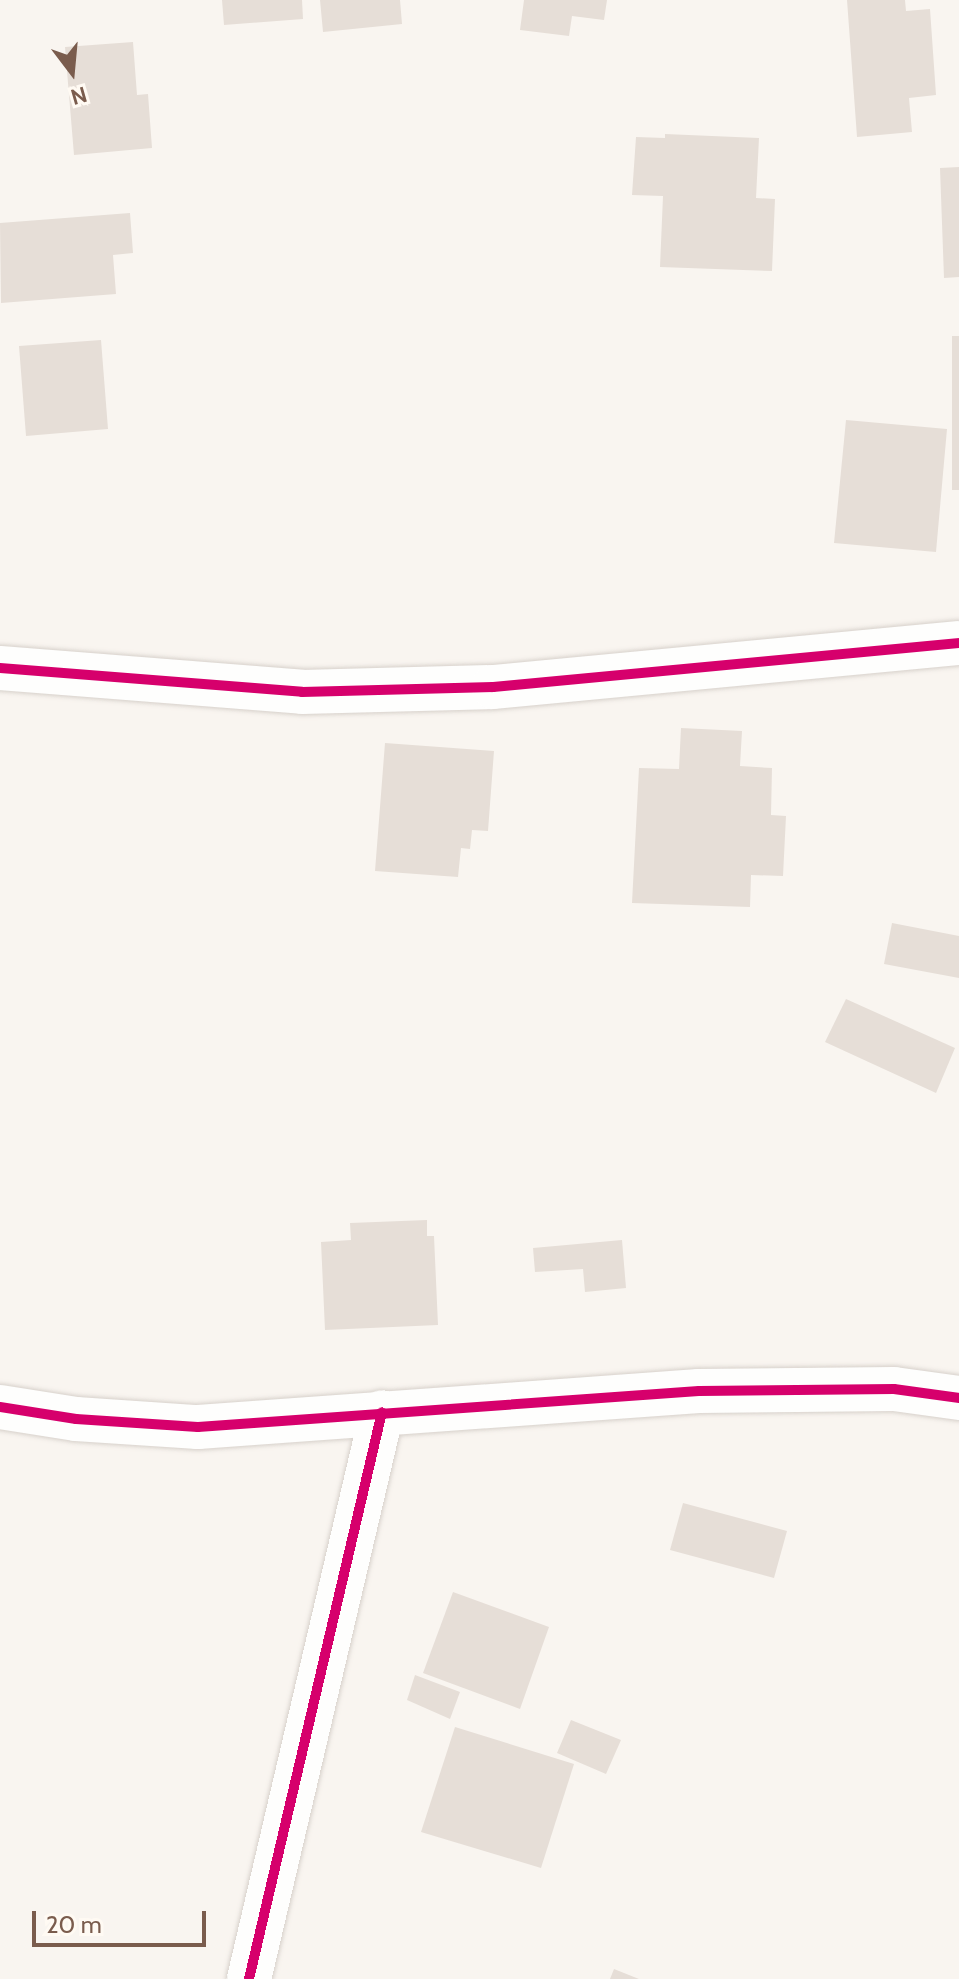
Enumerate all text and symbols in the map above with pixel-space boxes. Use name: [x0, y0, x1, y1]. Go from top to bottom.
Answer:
north arrow: [32, 32, 112, 112]
text: N: [68, 80, 90, 111]
scale bar: [36, 1895, 210, 1945]
text: 20 m: [46, 1910, 102, 1939]

